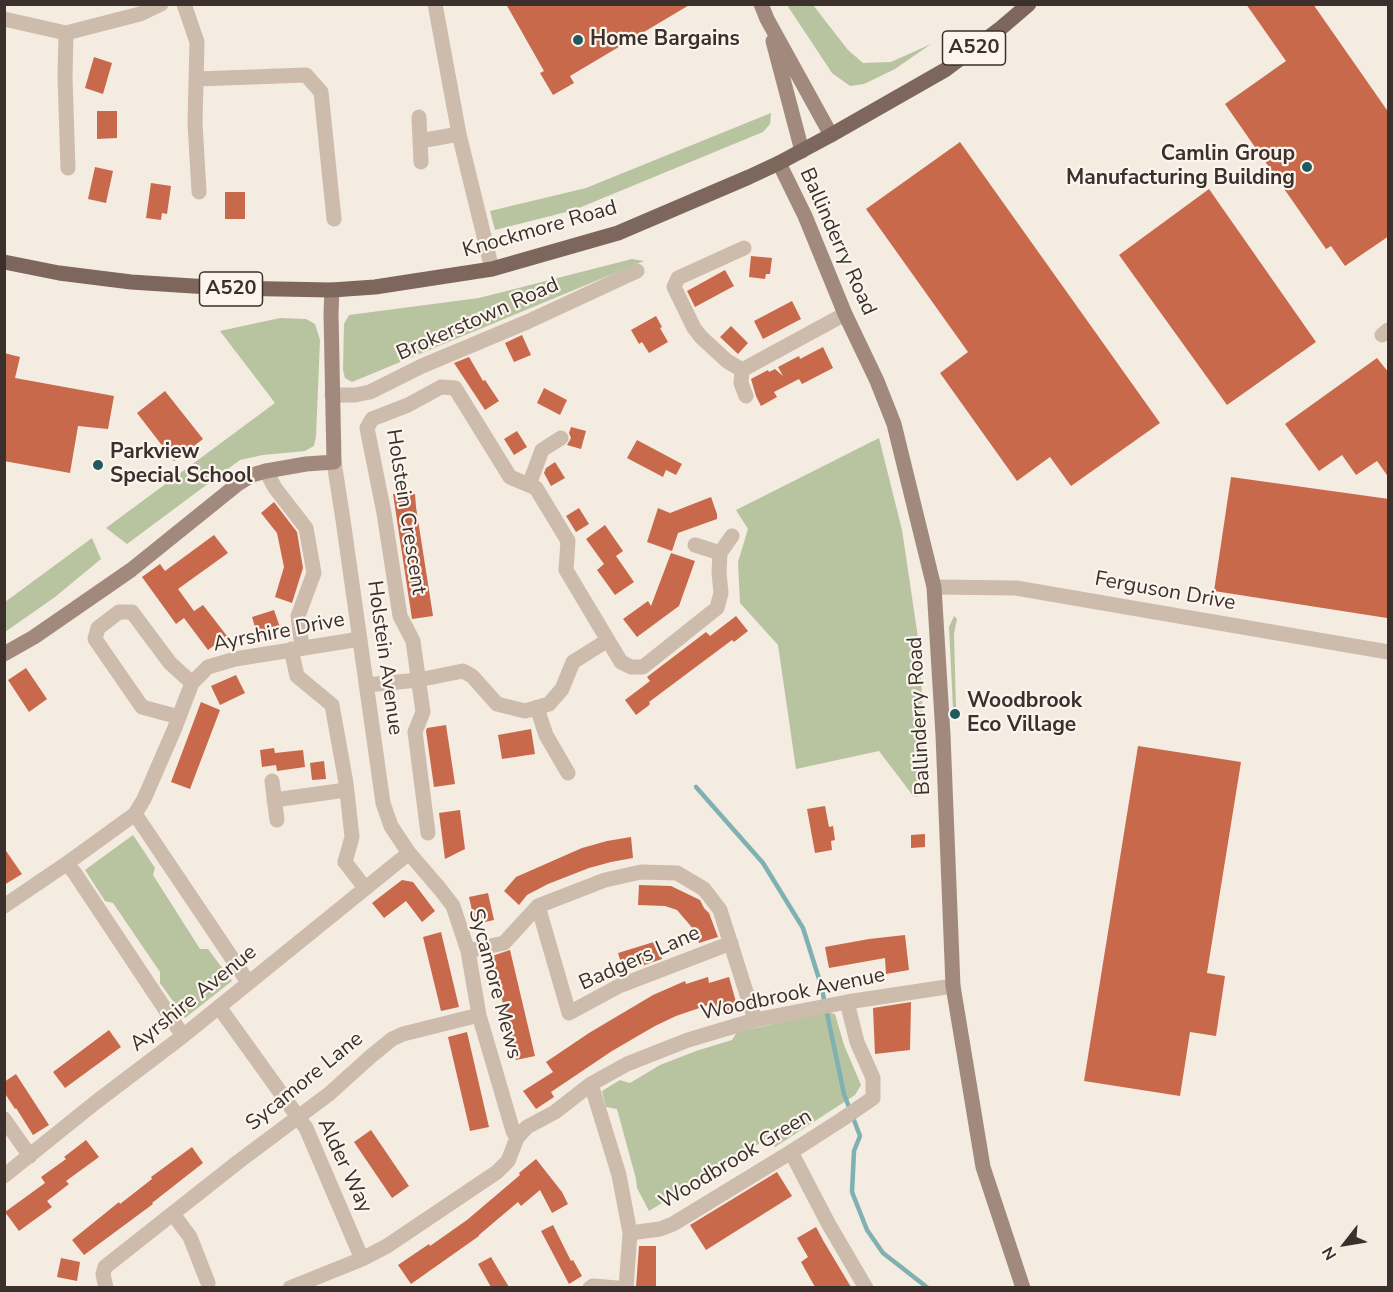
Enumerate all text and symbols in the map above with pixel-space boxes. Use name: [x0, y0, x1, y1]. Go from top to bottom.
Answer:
place label: Home Bargains: [590, 27, 740, 53]
road number: A520: [942, 31, 1006, 65]
marker: Home Bargains: [571, 33, 585, 47]
place label: Camlin Group Manufacturing Building: [1066, 142, 1295, 192]
marker: Camlin Group Manufacturing Building: [1300, 160, 1314, 174]
street label: Ballinderry Road: [793, 164, 881, 320]
street label: Knockmore Road: [460, 196, 620, 264]
road number: A520: [200, 272, 262, 306]
street label: Brokerstown Road: [393, 273, 563, 367]
street label: Holstein Crescent: [379, 427, 431, 597]
place label: Parkview Special School: [110, 440, 253, 490]
marker: Parkview Special School: [91, 458, 105, 472]
street label: Ferguson Drive: [1093, 567, 1237, 617]
street label: Holstein Avenue: [361, 579, 407, 737]
street label: Ayrshire Drive: [211, 608, 347, 658]
street label: Ballinderry Road: [903, 636, 937, 796]
place label: Woodbrook Eco Village: [967, 689, 1082, 739]
marker: Woodbrook Eco Village: [948, 707, 962, 721]
street label: Sycamore Mews: [462, 906, 526, 1062]
street label: Badgers Lane: [576, 921, 704, 997]
street label: Ayrshire Avenue: [126, 940, 262, 1058]
street label: Woodbrook Avenue: [699, 963, 887, 1027]
street label: Sycamore Lane: [241, 1027, 369, 1137]
street label: Woodbrook Green: [655, 1105, 817, 1215]
street label: Alder Way: [311, 1115, 377, 1217]
north arrow: [1315, 1214, 1375, 1274]
text: N: [1317, 1242, 1342, 1264]

